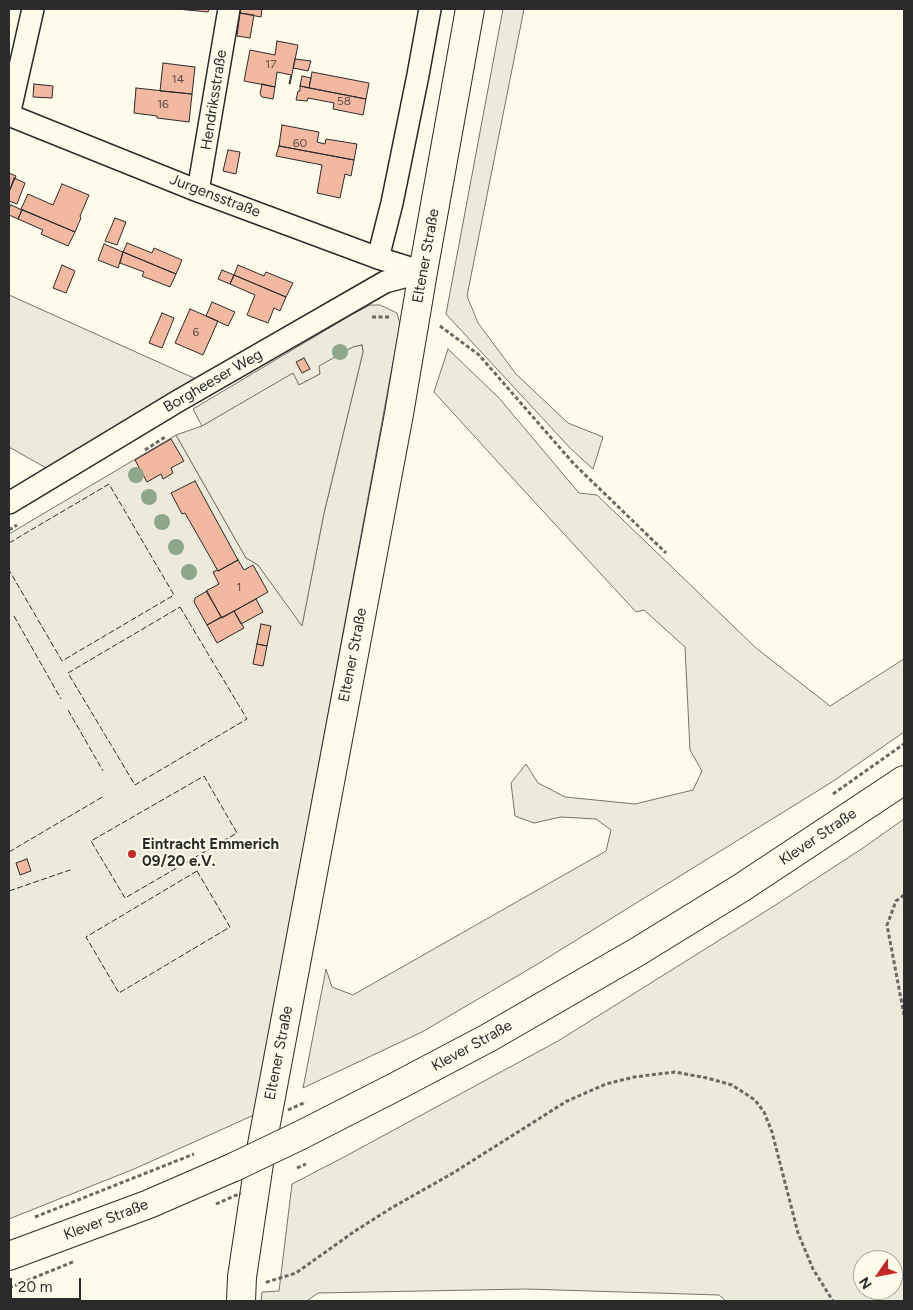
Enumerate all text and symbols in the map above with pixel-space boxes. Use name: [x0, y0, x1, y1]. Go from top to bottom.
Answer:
street label: Hendriksstraße: [197, 48, 231, 152]
house number: 17: [265, 57, 277, 71]
house number: 14: [172, 72, 184, 86]
house number: 58: [337, 94, 351, 108]
house number: 16: [157, 97, 169, 111]
house number: 60: [293, 136, 307, 150]
street label: Jurgensstraße: [167, 170, 263, 222]
street label: Eltener Straße: [409, 207, 443, 305]
house number: 6: [193, 325, 199, 339]
street label: Borgheeser Weg: [160, 345, 266, 417]
house number: 1: [237, 580, 241, 594]
street label: Eltener Straße: [335, 606, 371, 704]
street label: Klever Straße: [776, 805, 860, 869]
place label: Eintracht Emmerich 09/20 e.V.: [142, 836, 279, 871]
marker: Eintracht Emmerich 09/20 e.V.: [126, 848, 138, 860]
street label: Eltener Straße: [261, 1004, 297, 1102]
street label: Klever Straße: [429, 1016, 515, 1076]
street label: Klever Straße: [61, 1196, 151, 1244]
north arrow: [853, 1250, 903, 1300]
scale bar: [12, 1268, 84, 1300]
text: N: [856, 1274, 876, 1292]
text: 20 m: [18, 1278, 52, 1296]

